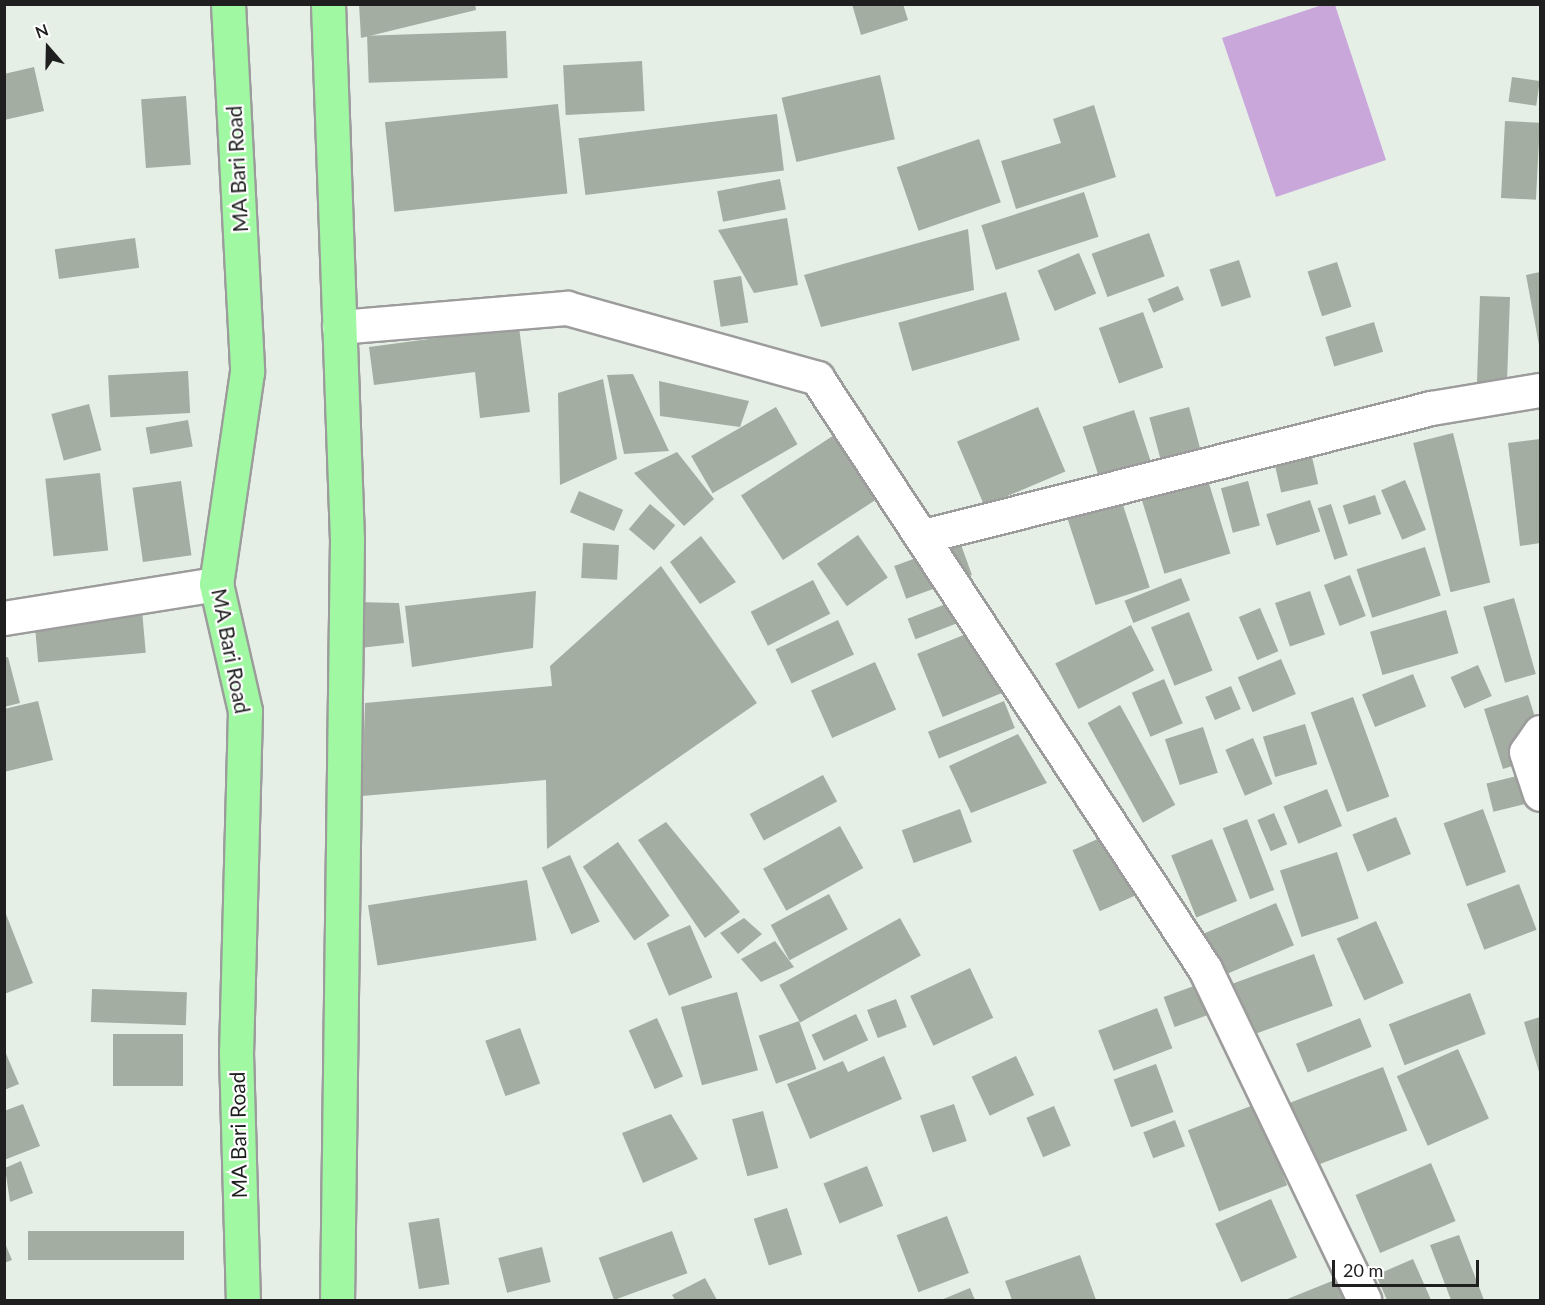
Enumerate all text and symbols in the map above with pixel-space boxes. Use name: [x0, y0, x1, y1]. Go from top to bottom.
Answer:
north arrow: [18, 18, 78, 78]
text: N: [33, 20, 51, 42]
street label: MA Bari Road: [221, 105, 253, 233]
street label: MA Bari Road: [206, 586, 256, 716]
street label: MA Bari Road: [224, 1071, 252, 1199]
scale bar: [1335, 1248, 1482, 1286]
text: 20 m: [1343, 1259, 1383, 1281]

